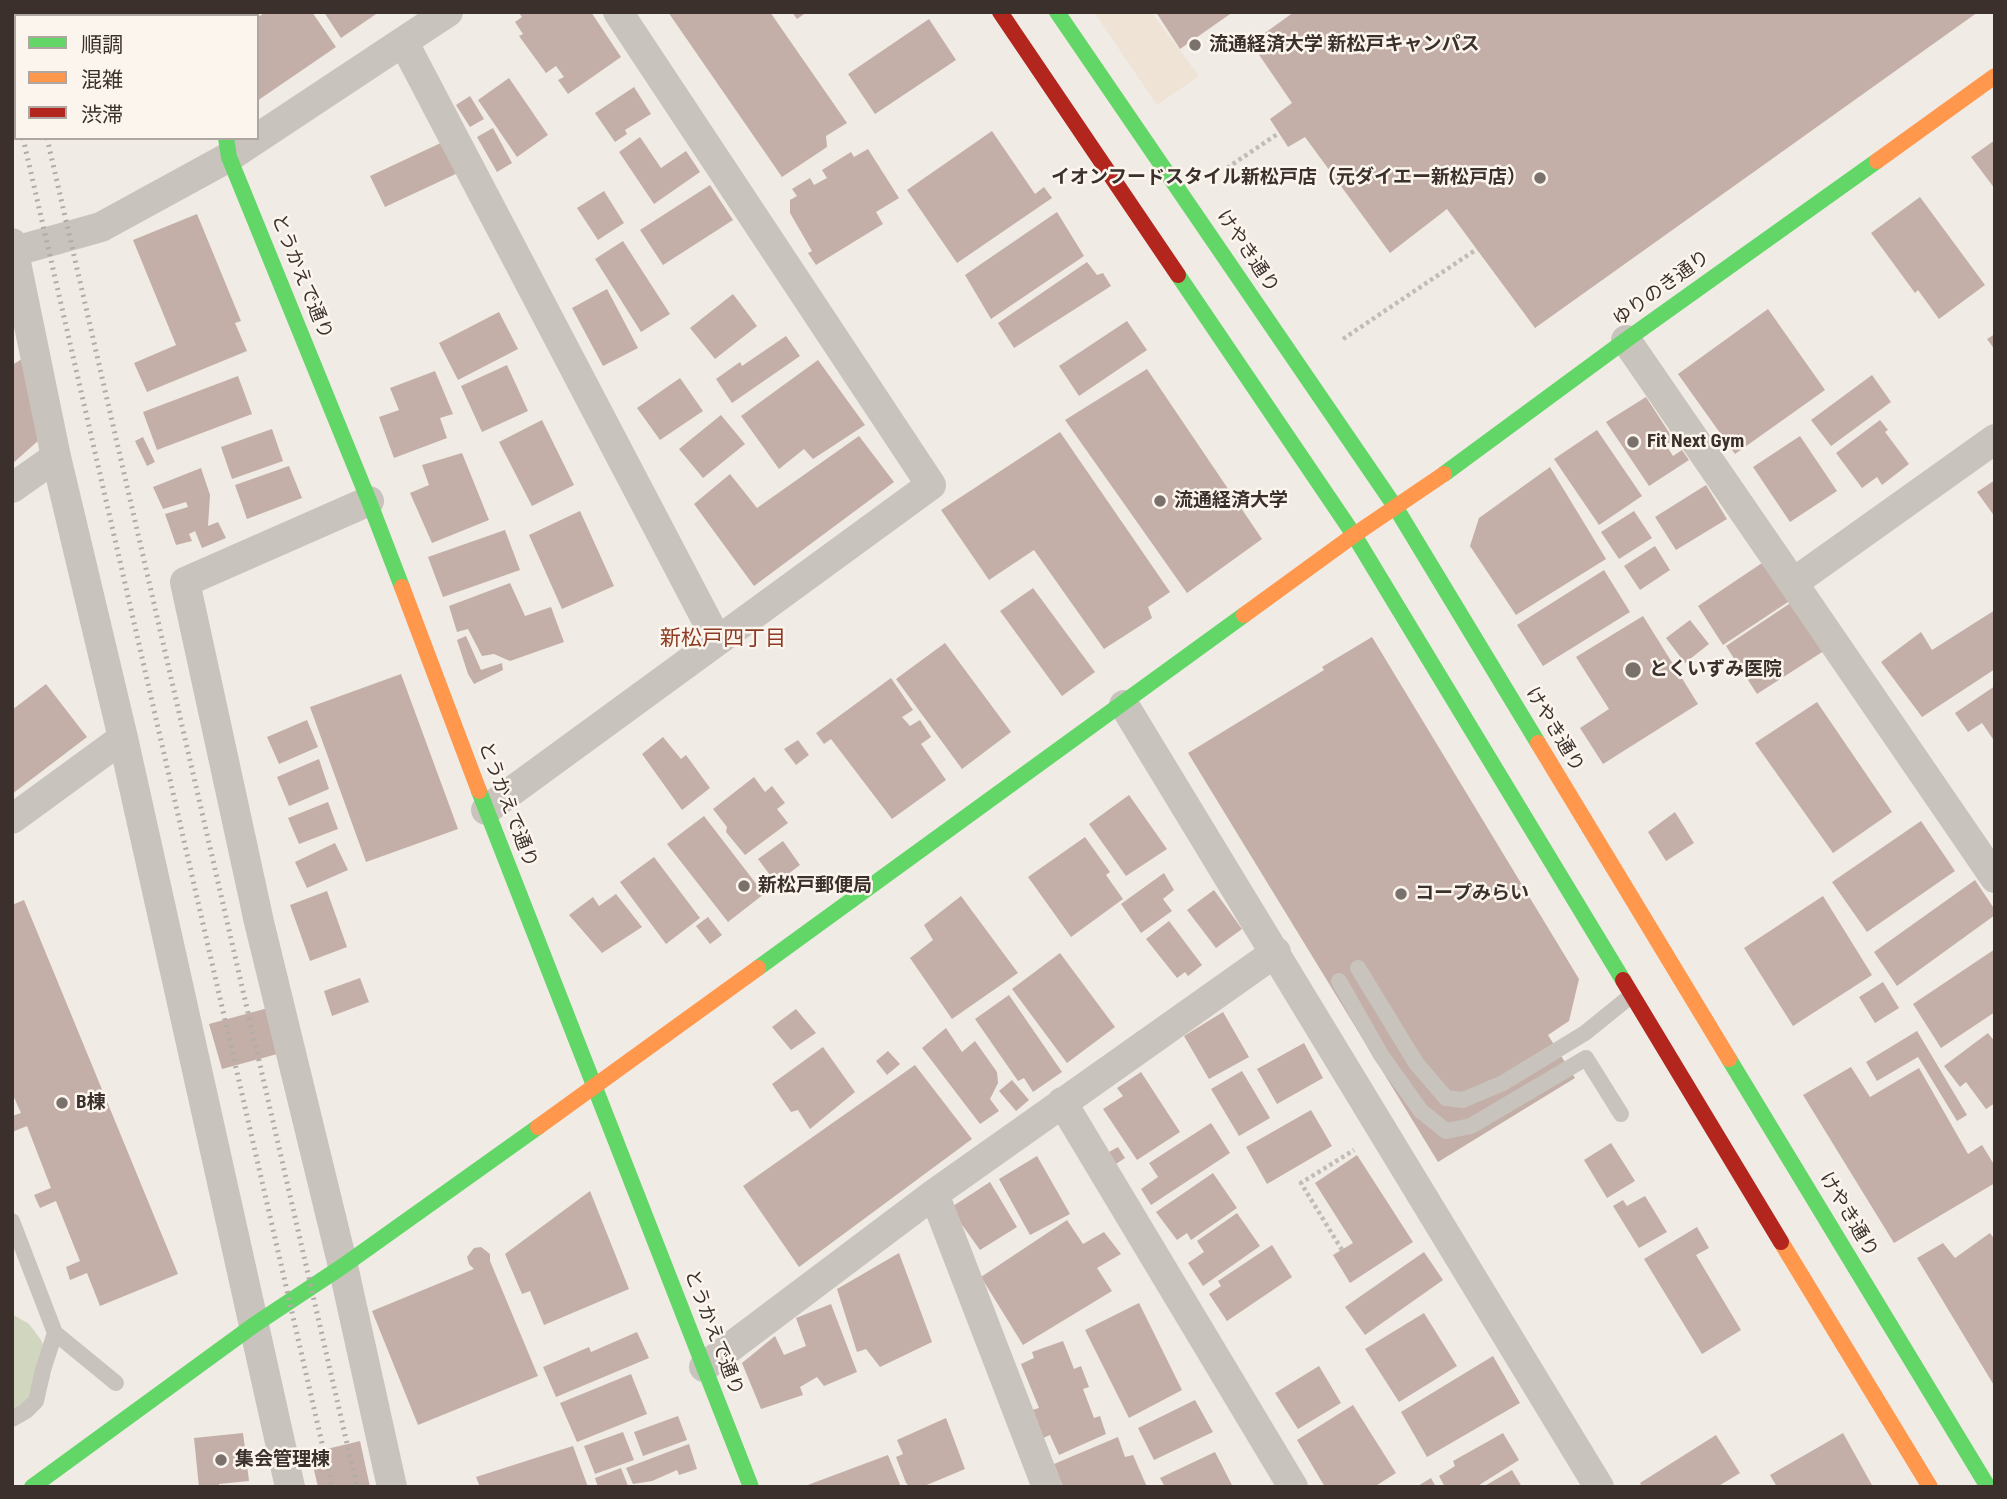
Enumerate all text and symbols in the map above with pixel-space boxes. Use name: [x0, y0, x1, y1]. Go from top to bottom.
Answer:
legend: [14, 14, 259, 140]
text: 順調: [81, 33, 123, 57]
place label: 流通経済大学 新松戸キャンパス: [1209, 34, 1479, 56]
marker: 流通経済大学 新松戸キャンパス: [1187, 37, 1203, 53]
text: 混雑: [81, 68, 123, 92]
text: 渋滞: [81, 103, 123, 127]
place label: イオンフードスタイル新松戸店（元ダイエー新松戸店）: [1051, 167, 1526, 189]
marker: イオンフードスタイル新松戸店（元ダイエー新松戸店）: [1532, 170, 1548, 186]
street label: けやき通り: [1211, 206, 1283, 298]
street label: とうかえで通り: [266, 211, 336, 343]
street label: ゆりのき通り: [1609, 246, 1715, 332]
place label: Fit Next Gym: [1647, 431, 1744, 453]
marker: Fit Next Gym: [1625, 434, 1641, 450]
place label: 流通経済大学: [1174, 490, 1288, 512]
marker: 流通経済大学: [1152, 493, 1168, 509]
district label: 新松戸四丁目: [660, 627, 786, 653]
place label: とくいずみ医院: [1649, 659, 1782, 681]
marker: とくいずみ医院: [1623, 660, 1643, 680]
street label: けやき通り: [1520, 683, 1588, 777]
street label: とうかえで通り: [473, 739, 541, 871]
place label: 新松戸郵便局: [758, 875, 872, 897]
marker: 新松戸郵便局: [736, 878, 752, 894]
place label: コープみらい: [1415, 883, 1529, 905]
marker: コープみらい: [1393, 886, 1409, 902]
place label: B棟: [76, 1092, 106, 1114]
marker: B棟: [54, 1095, 70, 1111]
street label: けやき通り: [1814, 1168, 1882, 1262]
street label: とうかえで通り: [679, 1267, 747, 1399]
place label: 集会管理棟: [235, 1449, 330, 1471]
marker: 集会管理棟: [213, 1452, 229, 1468]

